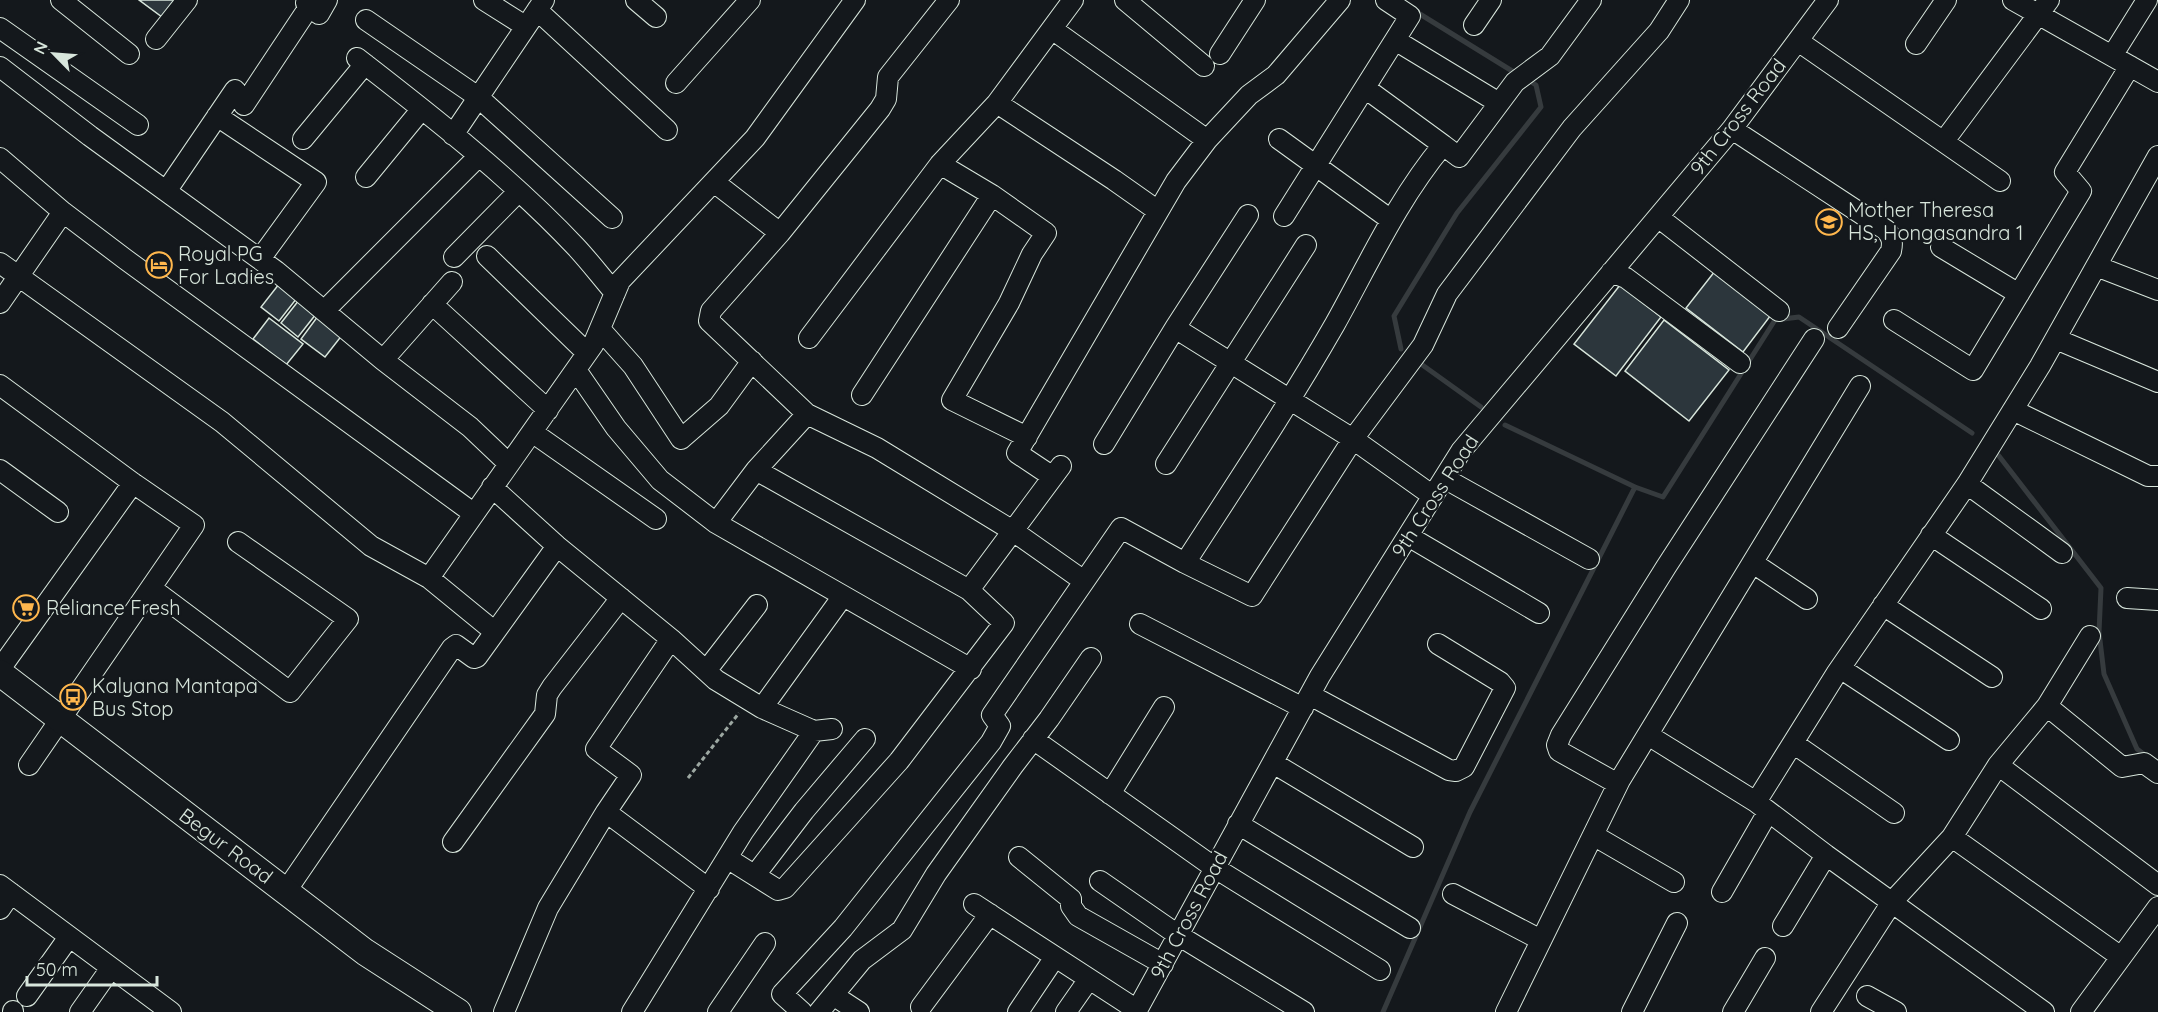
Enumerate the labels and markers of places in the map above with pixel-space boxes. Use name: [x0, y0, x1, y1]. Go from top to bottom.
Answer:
place label: Mother Theresa HS, Hongasandra 1: [1848, 197, 2023, 245]
school or university icon: Mother Theresa HS, Hongasandra 1: [1814, 207, 1844, 237]
place label: Royal PG For Ladies: [178, 241, 274, 289]
hotel icon: Royal PG For Ladies: [144, 250, 174, 280]
supermarket icon: Reliance Fresh: [11, 593, 41, 623]
place label: Reliance Fresh: [46, 595, 181, 620]
place label: Kalyana Mantapa Bus Stop: [92, 673, 258, 721]
bus stop icon: Kalyana Mantapa Bus Stop: [58, 682, 88, 712]

